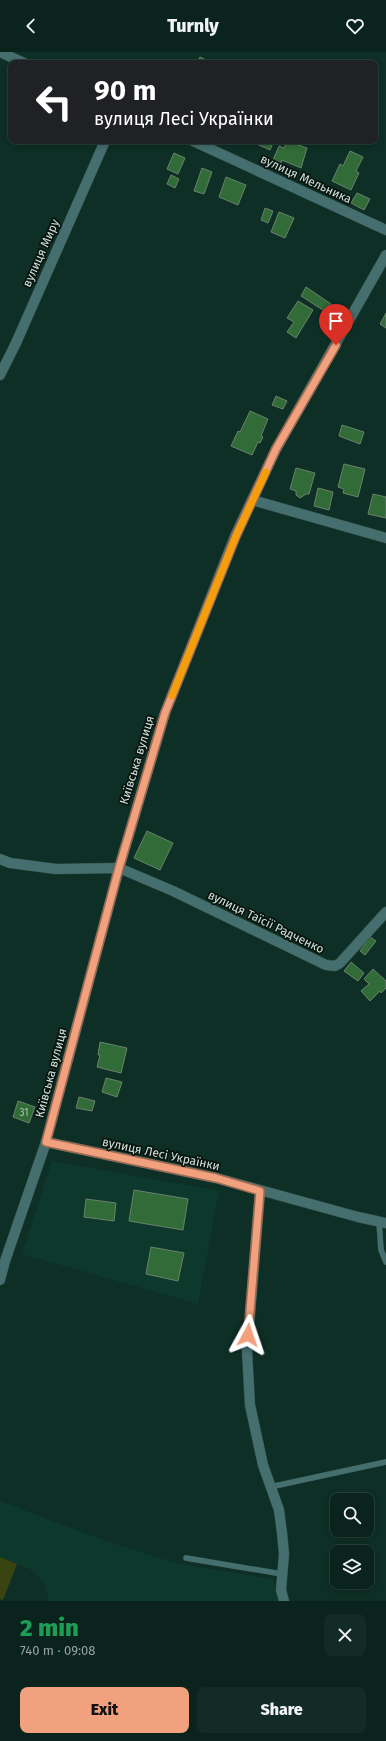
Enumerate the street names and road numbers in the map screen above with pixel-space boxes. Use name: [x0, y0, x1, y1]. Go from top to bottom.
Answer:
street label: вулиця Мельника: [258, 152, 354, 206]
street label: вулиця Миру: [20, 217, 62, 289]
street label: Київська вулиця: [117, 714, 157, 806]
street label: вулиця Таїсії Радченко: [206, 888, 326, 956]
street label: Київська вулиця: [32, 1027, 70, 1119]
street label: вулиця Лесі Українки: [101, 1135, 221, 1173]

